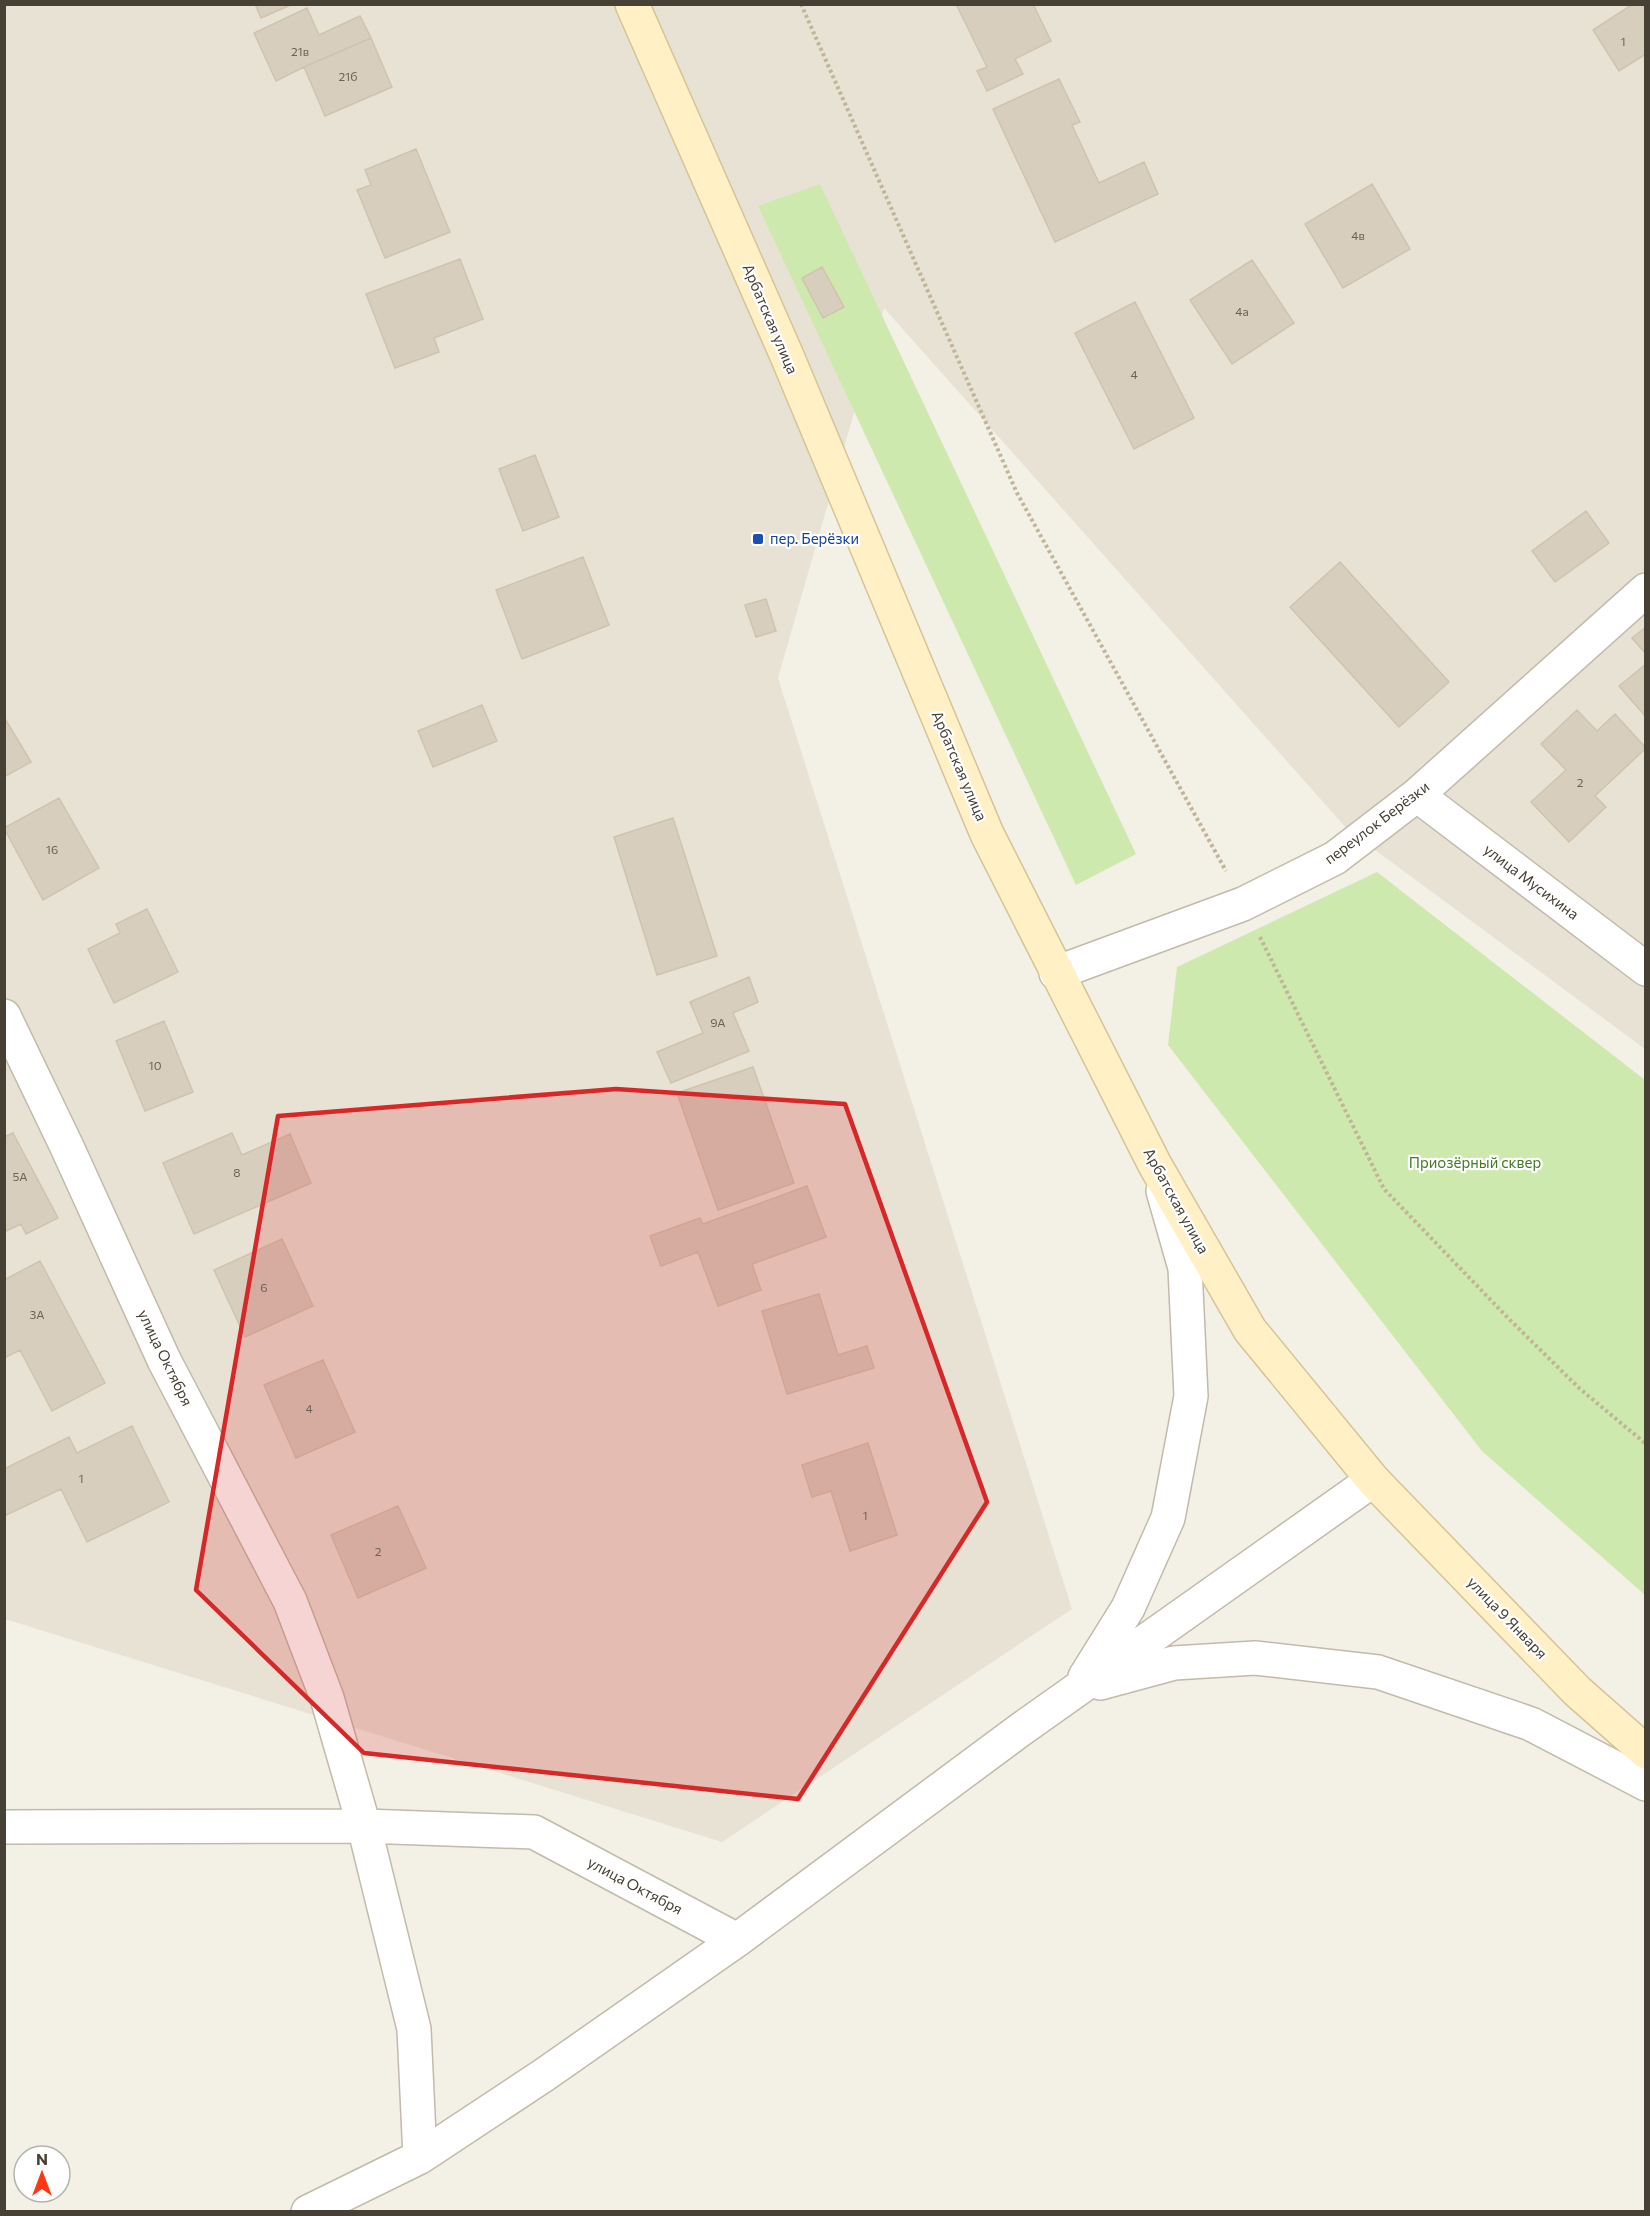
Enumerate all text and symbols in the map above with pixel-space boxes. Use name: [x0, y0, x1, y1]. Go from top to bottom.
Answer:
house number: 1: [1620, 34, 1626, 48]
house number: 21в: [291, 44, 309, 58]
house number: 21б: [338, 69, 358, 83]
house number: 4в: [1351, 228, 1365, 242]
street label: Арбатская улица: [740, 261, 802, 376]
house number: 4а: [1235, 304, 1249, 318]
house number: 4: [1130, 367, 1138, 381]
place label: пер. Берёзки: [770, 529, 859, 547]
marker: пер. Берёзки: [751, 532, 765, 546]
street label: Арбатская улица: [929, 708, 991, 823]
house number: 2: [1577, 775, 1584, 789]
street label: переулок Берёзки: [1320, 777, 1432, 867]
street label: улица Мусихина: [1481, 840, 1583, 923]
house number: 16: [46, 842, 58, 856]
house number: 9А: [710, 1015, 726, 1029]
house number: 10: [149, 1058, 162, 1072]
street label: Арбатская улица: [1140, 1145, 1213, 1256]
park label: Приозёрный сквер: [1409, 1153, 1541, 1171]
house number: 8: [233, 1165, 241, 1179]
house number: 5А: [13, 1169, 27, 1183]
house number: 6: [260, 1280, 268, 1294]
street label: улица Октября: [135, 1306, 197, 1409]
house number: 3А: [30, 1307, 44, 1321]
house number: 4: [305, 1401, 313, 1415]
house number: 1: [78, 1471, 84, 1485]
house number: 1: [862, 1508, 868, 1522]
house number: 2: [375, 1544, 382, 1558]
street label: улица 9 Января: [1464, 1573, 1551, 1662]
street label: улица Октября: [585, 1853, 686, 1918]
north arrow: [12, 2144, 72, 2204]
text: N: [36, 2149, 48, 2168]

